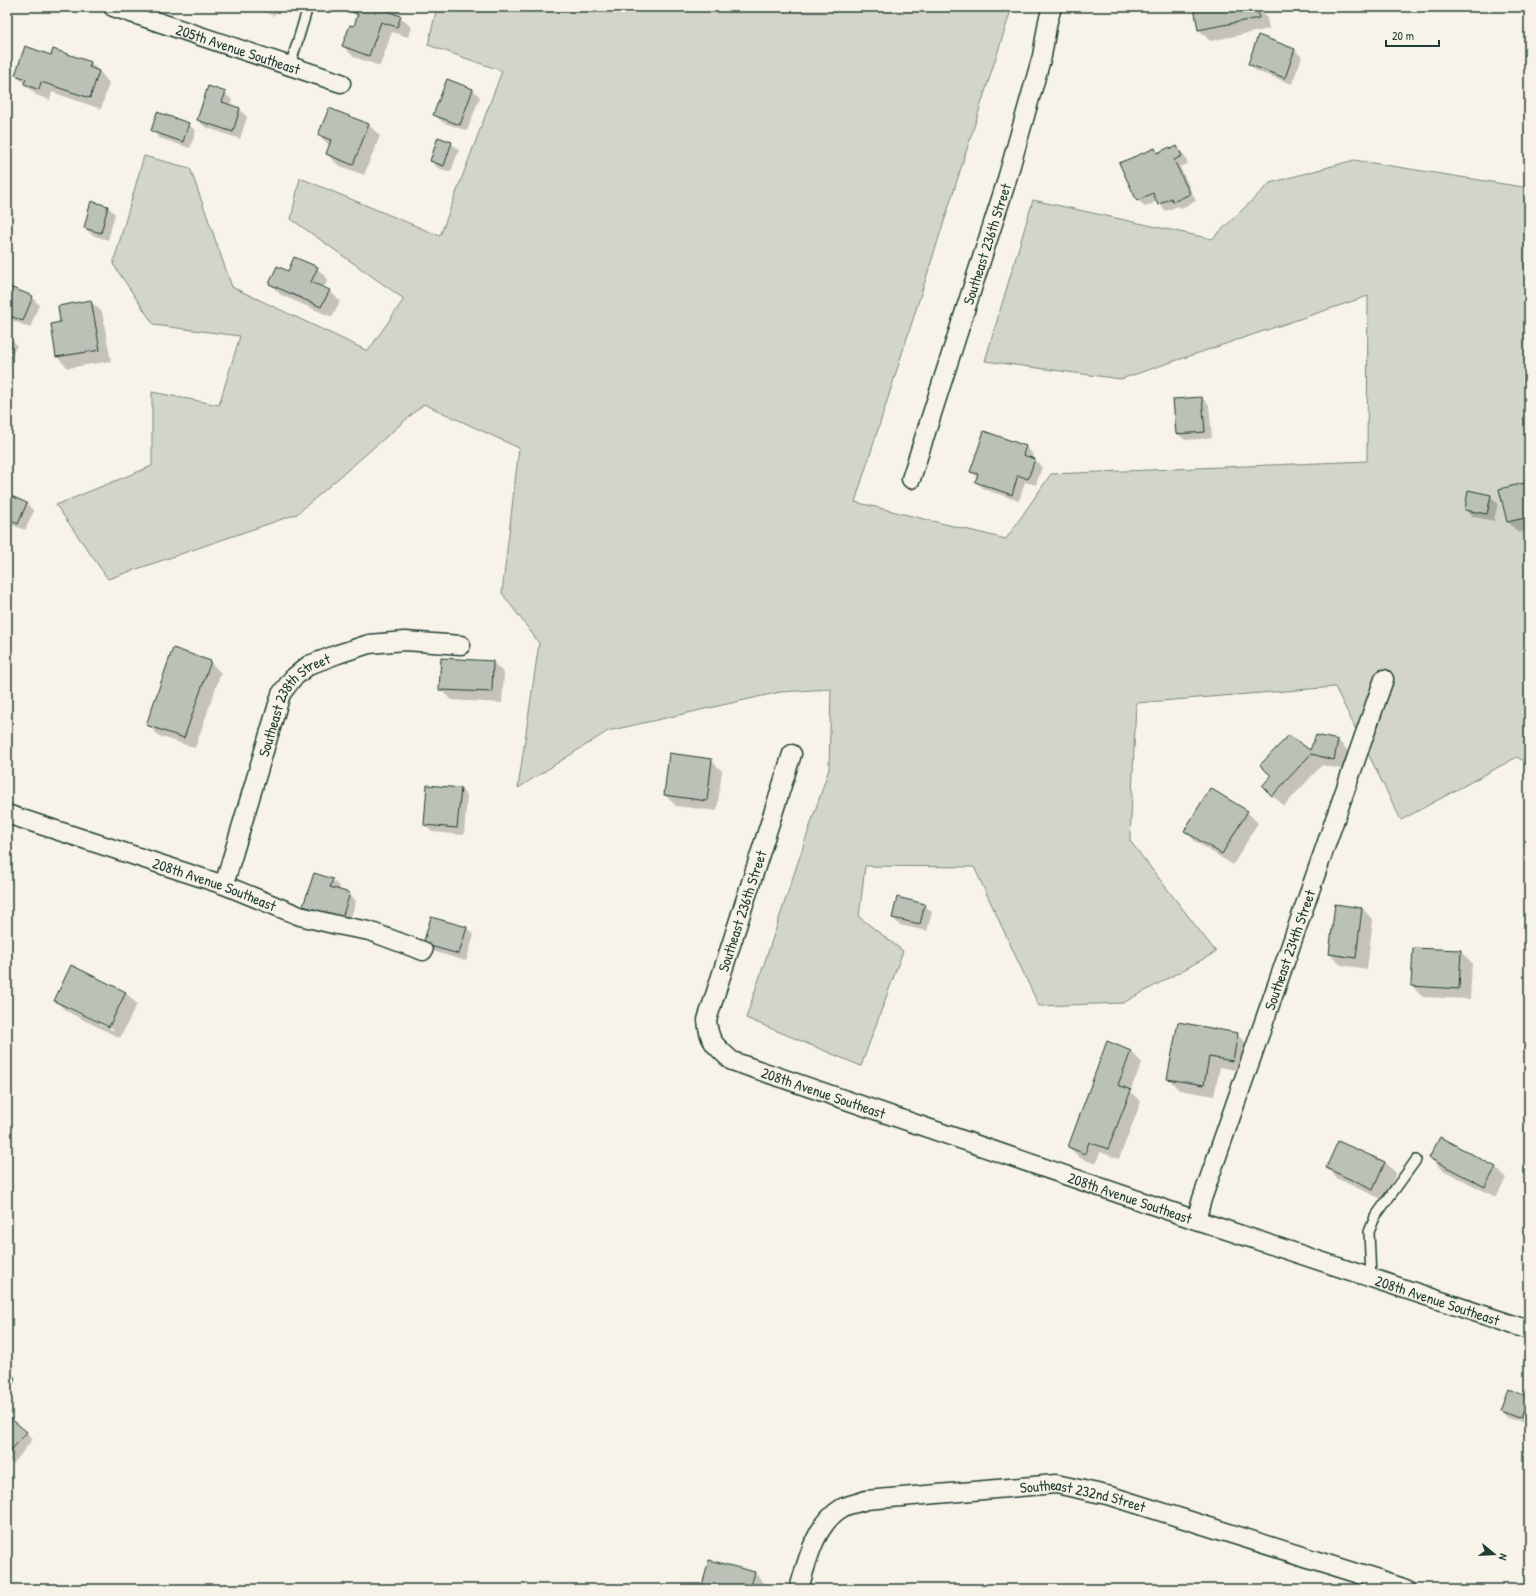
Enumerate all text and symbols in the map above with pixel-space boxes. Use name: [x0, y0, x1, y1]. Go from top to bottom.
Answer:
street label: 205th Avenue Southeast: [173, 18, 304, 80]
scale bar: [1386, 22, 1439, 48]
text: 20 m: [1392, 27, 1414, 44]
street label: Southeast 236th Street: [957, 180, 1016, 307]
street label: Southeast 238th Street: [252, 647, 334, 759]
street label: Southeast 236th Street: [713, 847, 772, 974]
street label: 208th Avenue Southeast: [150, 852, 280, 916]
street label: Southeast 234th Street: [1259, 886, 1320, 1013]
street label: 208th Avenue Southeast: [759, 1061, 889, 1124]
street label: 208th Avenue Southeast: [1065, 1166, 1196, 1229]
street label: 208th Avenue Southeast: [1373, 1269, 1503, 1330]
street label: Southeast 232nd Street: [1019, 1474, 1149, 1517]
north arrow: [1474, 1534, 1514, 1574]
text: N: [1496, 1552, 1511, 1562]

